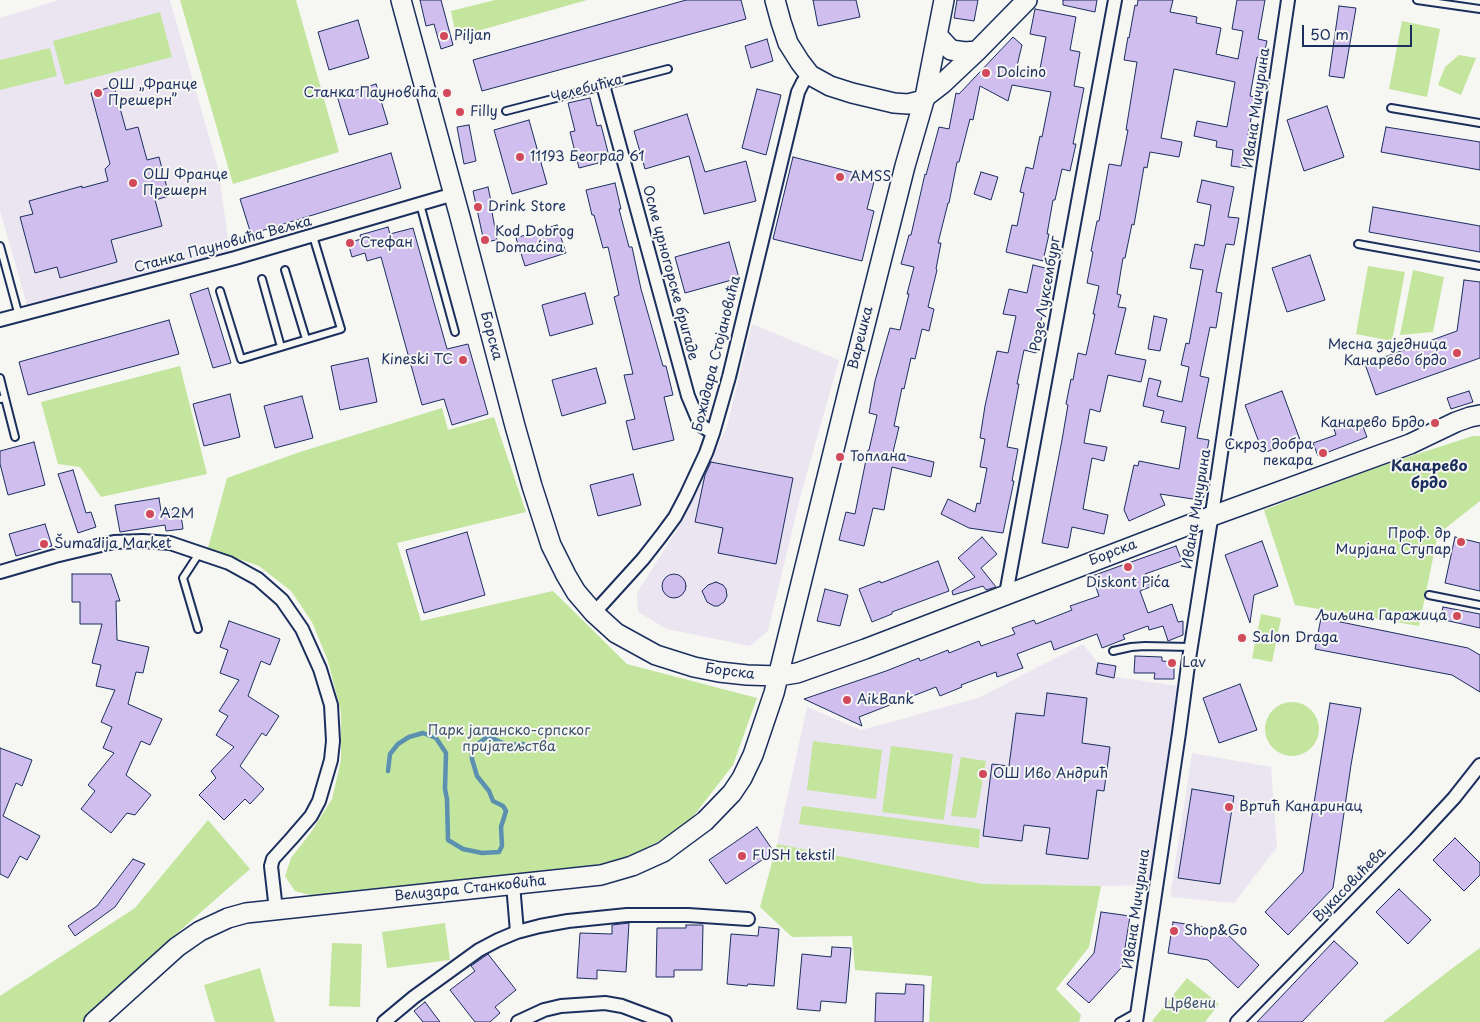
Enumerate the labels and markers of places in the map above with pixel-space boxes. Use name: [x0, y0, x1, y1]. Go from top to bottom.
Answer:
place label: Piljan: [454, 28, 491, 44]
marker: Piljan: [438, 30, 450, 42]
place label: Dolcino: [996, 65, 1046, 81]
marker: Dolcino: [980, 67, 992, 79]
place label: ОШ „Франце Прешерн”: [108, 77, 197, 110]
place label: Станка Пауновића: [304, 85, 437, 101]
marker: ОШ „Франце Прешерн”: [92, 87, 104, 99]
marker: Станка Пауновића: [441, 87, 453, 99]
place label: Filly: [470, 104, 498, 120]
marker: Filly: [454, 106, 466, 118]
place label: 11193 Београд 61: [530, 149, 645, 165]
marker: 11193 Београд 61: [514, 151, 526, 163]
place label: ОШ Франце Прешерн: [143, 167, 228, 200]
place label: AMSS: [850, 169, 891, 185]
marker: AMSS: [834, 171, 846, 183]
marker: ОШ Франце Прешерн: [127, 177, 139, 189]
place label: Drink Store: [488, 199, 566, 215]
marker: Drink Store: [472, 201, 484, 213]
place label: Kod Dobrog Domaćina: [495, 224, 574, 256]
marker: Kod Dobrog Domaćina: [479, 234, 491, 246]
place label: Стефан: [360, 235, 413, 251]
marker: Стефан: [344, 237, 356, 249]
place label: Месна заједница Канарево брдо: [1328, 337, 1447, 370]
marker: Месна заједница Канарево брдо: [1451, 347, 1463, 359]
place label: Kineski TC: [381, 352, 453, 368]
marker: Kineski TC: [457, 354, 469, 366]
place label: Канарево Брдо: [1320, 415, 1425, 431]
marker: Канарево Брдо: [1429, 417, 1441, 429]
place label: Скроз добра пекара: [1224, 437, 1313, 470]
marker: Скроз добра пекара: [1317, 447, 1329, 459]
place label: Топлана: [850, 449, 907, 465]
marker: Топлана: [834, 451, 846, 463]
place label: A2M: [160, 506, 194, 522]
marker: A2M: [144, 508, 156, 520]
place label: Проф. др Мирјана Ступар: [1336, 526, 1451, 558]
place label: Šumadija Market: [54, 536, 172, 552]
marker: Проф. др Мирјана Ступар: [1455, 536, 1467, 548]
marker: Šumadija Market: [38, 538, 50, 550]
marker: Diskont Pića: [1122, 561, 1134, 573]
place label: Diskont Pića: [1086, 575, 1170, 591]
place label: Љиљина Гаражица: [1315, 608, 1447, 624]
marker: Љиљина Гаражица: [1451, 610, 1463, 622]
place label: Salon Draga: [1252, 630, 1338, 646]
marker: Salon Draga: [1236, 632, 1248, 644]
place label: Lav: [1182, 655, 1206, 671]
marker: Lav: [1166, 657, 1178, 669]
place label: AikBank: [857, 692, 914, 708]
marker: AikBank: [841, 694, 853, 706]
place label: ОШ Иво Андрић: [993, 766, 1108, 782]
marker: ОШ Иво Андрић: [977, 768, 989, 780]
place label: Вртић Канаринац: [1239, 799, 1363, 815]
marker: Вртић Канаринац: [1223, 801, 1235, 813]
place label: FUSH tekstil: [752, 848, 835, 864]
marker: FUSH tekstil: [736, 850, 748, 862]
place label: Shop&Go: [1184, 923, 1247, 939]
marker: Shop&Go: [1168, 925, 1180, 937]

